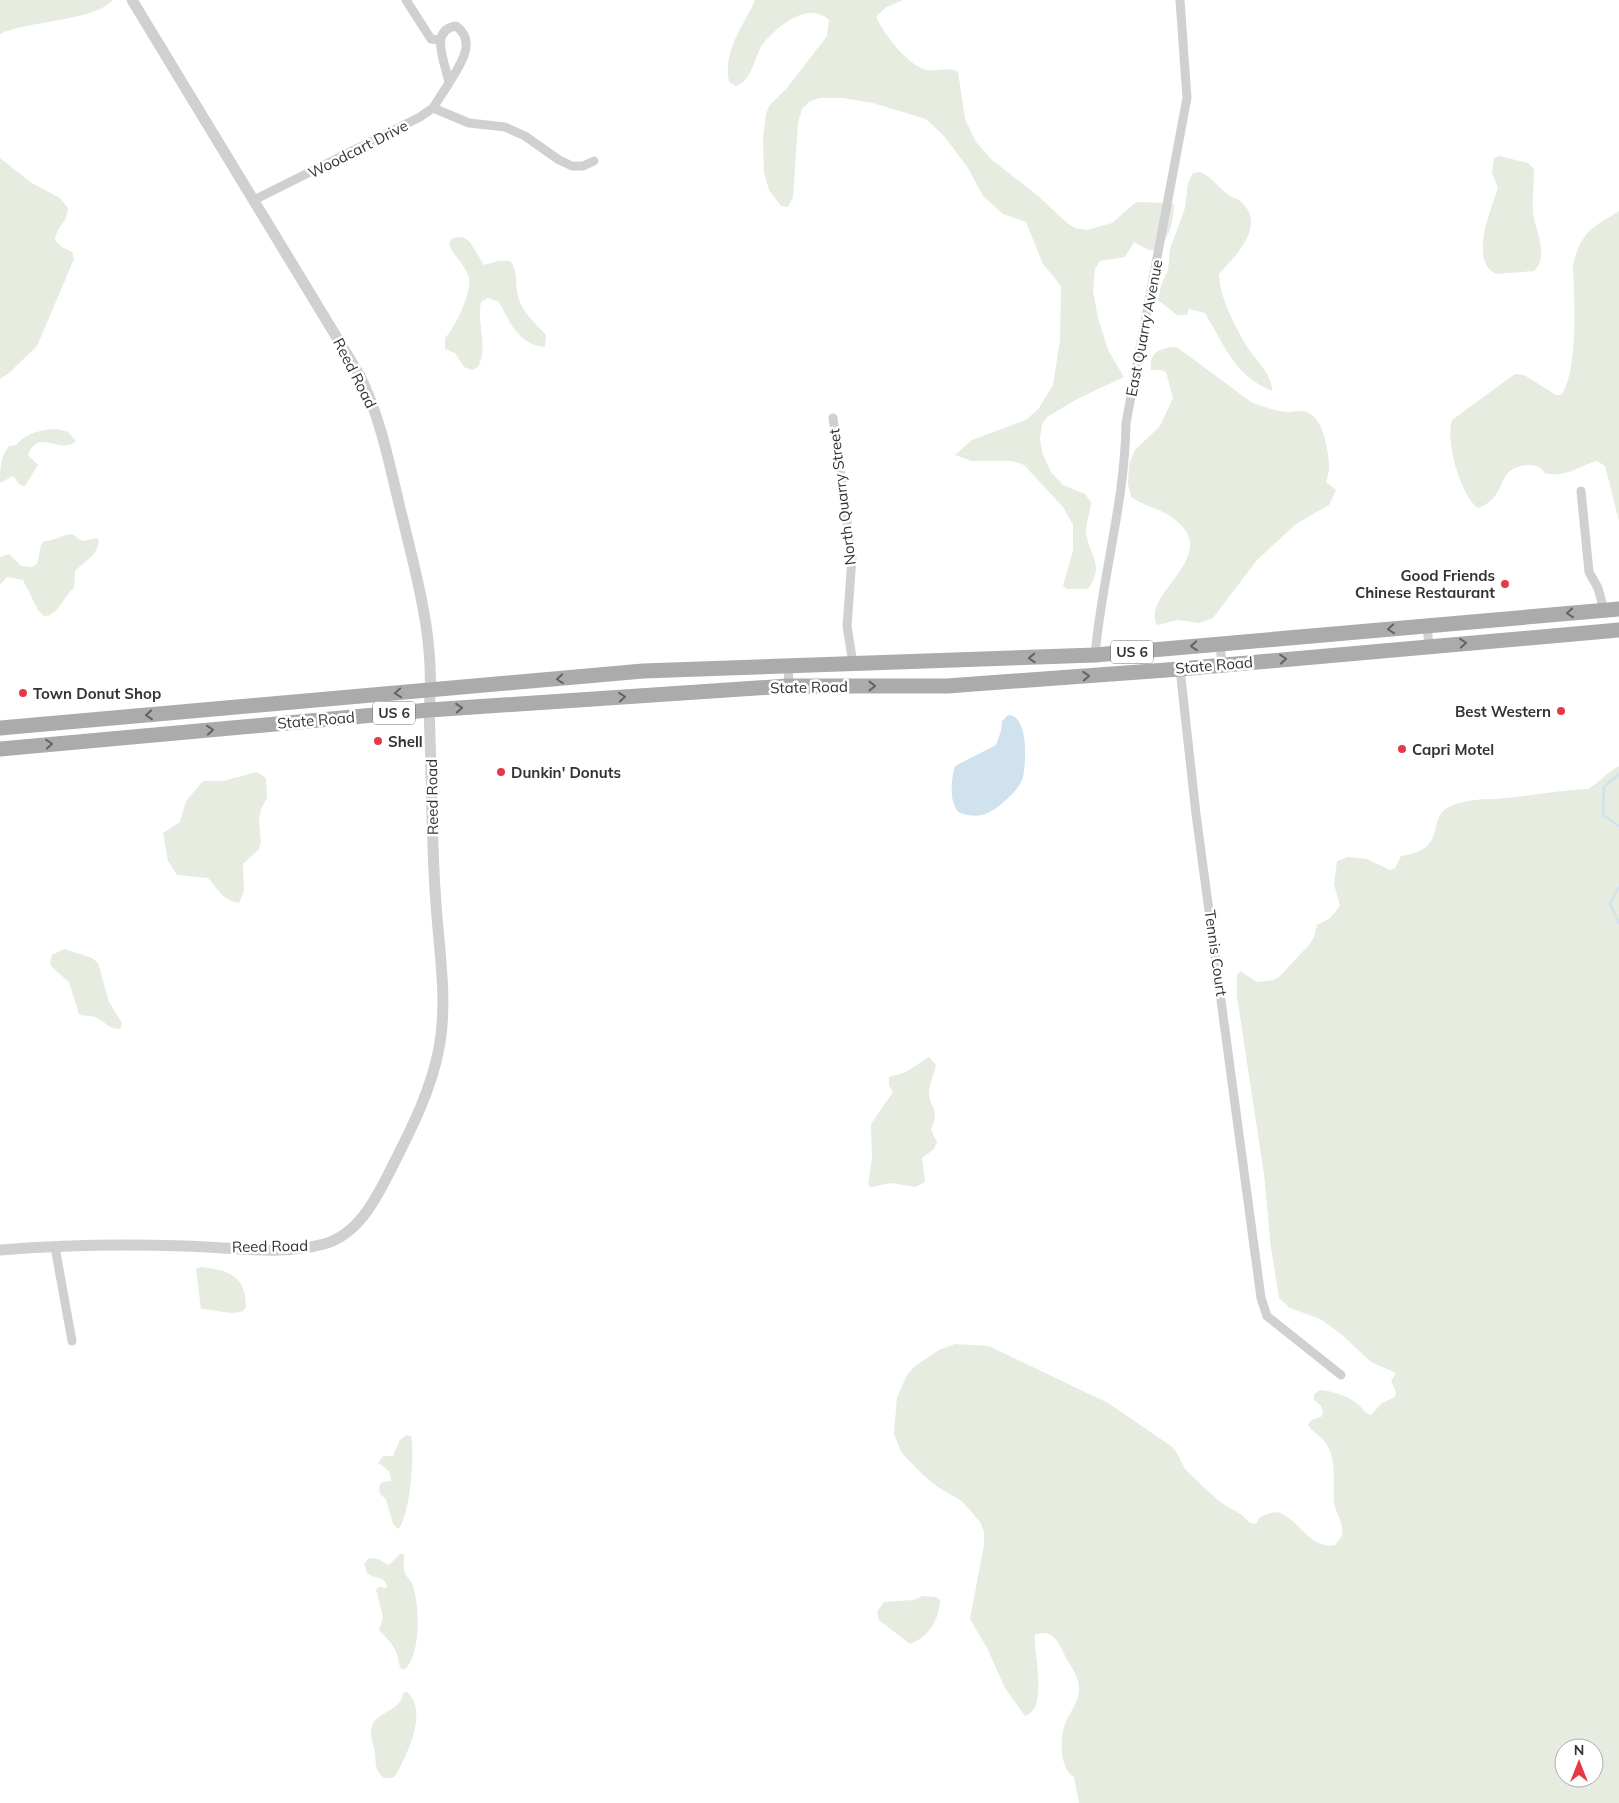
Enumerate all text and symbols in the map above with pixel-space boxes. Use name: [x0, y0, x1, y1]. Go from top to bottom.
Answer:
street label: Woodcart Drive: [305, 116, 411, 182]
street label: East Quarry Avenue: [1121, 258, 1167, 398]
street label: Reed Road: [329, 335, 381, 411]
street label: North Quarry Street: [824, 428, 860, 566]
place label: Good Friends Chinese Restaurant: [1355, 566, 1495, 602]
marker: Good Friends Chinese Restaurant: [1499, 578, 1511, 590]
one-way arrow: [1566, 608, 1574, 619]
one-way arrow: [1387, 623, 1395, 634]
one-way arrow: [1459, 638, 1467, 649]
road number: US 6: [1111, 640, 1153, 664]
one-way arrow: [1190, 640, 1198, 651]
street label: State Road: [1175, 652, 1253, 678]
one-way arrow: [1028, 653, 1036, 663]
one-way arrow: [1279, 654, 1287, 665]
one-way arrow: [1083, 670, 1091, 681]
one-way arrow: [556, 673, 564, 684]
street label: State Road: [770, 677, 848, 697]
one-way arrow: [868, 681, 876, 691]
place label: Town Donut Shop: [33, 684, 161, 703]
marker: Town Donut Shop: [17, 687, 29, 699]
one-way arrow: [394, 687, 402, 698]
one-way arrow: [618, 692, 626, 703]
road number: US 6: [373, 701, 415, 724]
place label: Best Western: [1455, 702, 1551, 721]
one-way arrow: [456, 703, 464, 714]
marker: Best Western: [1555, 705, 1567, 717]
street label: State Road: [277, 707, 355, 733]
one-way arrow: [145, 709, 153, 720]
one-way arrow: [207, 725, 215, 736]
place label: Shell: [388, 732, 423, 751]
marker: Shell: [372, 735, 384, 747]
one-way arrow: [45, 739, 53, 750]
place label: Capri Motel: [1412, 740, 1494, 759]
marker: Capri Motel: [1396, 743, 1408, 755]
street label: Reed Road: [422, 759, 442, 835]
place label: Dunkin' Donuts: [511, 763, 621, 782]
marker: Dunkin' Donuts: [495, 766, 507, 778]
street label: Tennis Court: [1201, 909, 1231, 997]
street label: Reed Road: [232, 1236, 308, 1256]
north arrow: [1554, 1738, 1604, 1788]
text: N: [1574, 1741, 1584, 1759]

